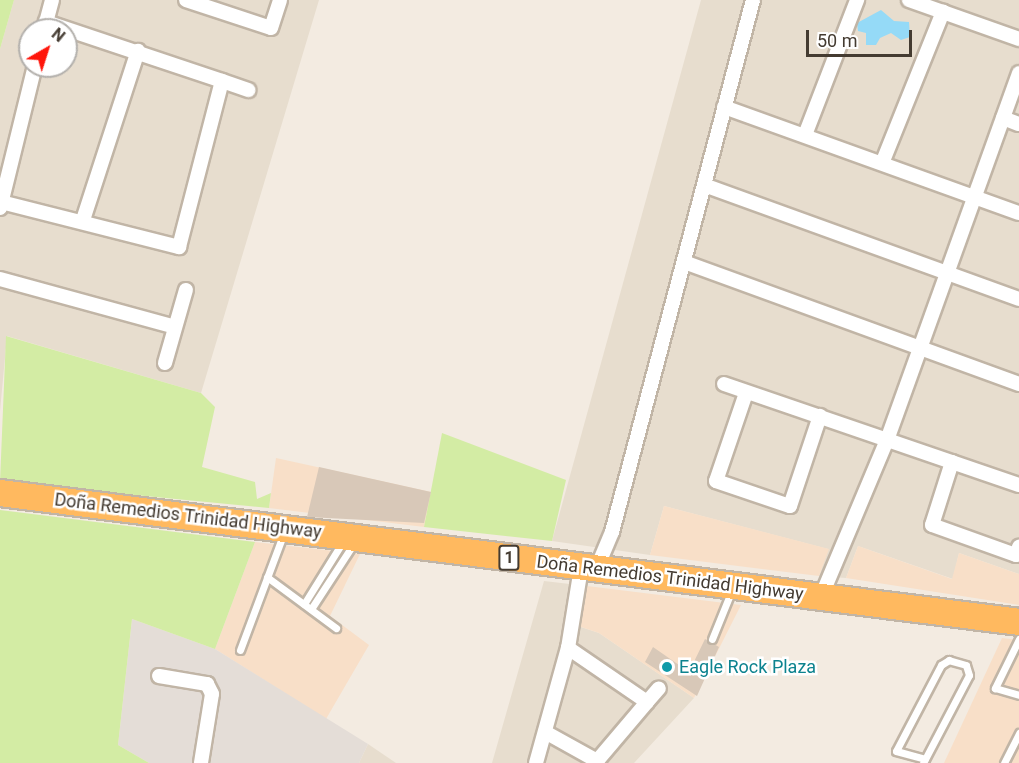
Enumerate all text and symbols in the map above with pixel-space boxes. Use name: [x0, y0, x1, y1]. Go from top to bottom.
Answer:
north arrow: [18, 18, 78, 78]
scale bar: [809, 18, 916, 56]
text: N: [48, 24, 69, 46]
text: 50 m: [817, 30, 857, 51]
street label: Doña Remedios Trinidad Highway: [53, 489, 323, 543]
road number: 1: [497, 545, 521, 571]
street label: Doña Remedios Trinidad Highway: [535, 551, 805, 605]
place label: Eagle Rock Plaza: [679, 656, 816, 678]
marker: Eagle Rock Plaza: [660, 660, 674, 674]

